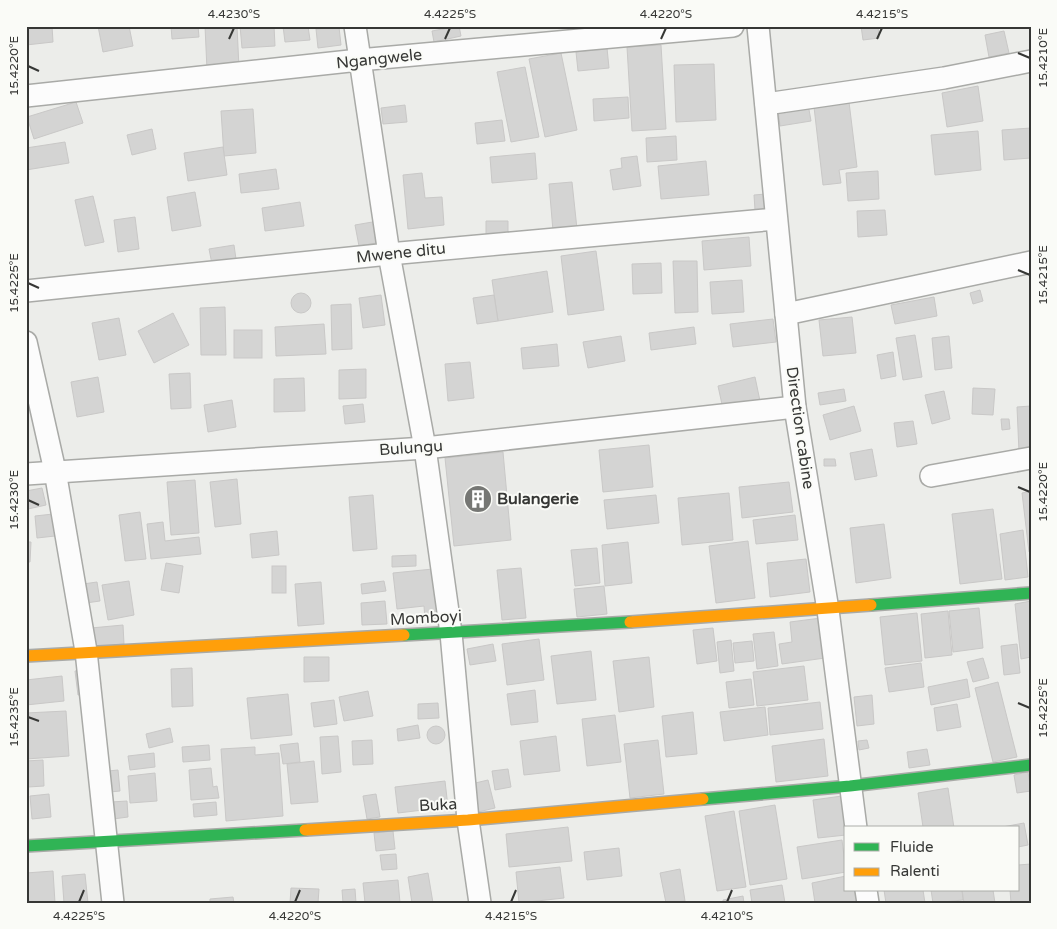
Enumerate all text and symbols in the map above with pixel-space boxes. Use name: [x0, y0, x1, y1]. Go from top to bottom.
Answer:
text: 4.4230°S: [208, 7, 260, 21]
text: 4.4225°S: [424, 7, 476, 21]
text: 4.4220°S: [640, 7, 692, 21]
text: 4.4215°S: [856, 7, 908, 21]
text: 15.4210°E: [1036, 28, 1050, 88]
text: 15.4220°E: [7, 36, 21, 96]
street label: Ngangwele: [335, 45, 423, 73]
street label: Mwene ditu: [355, 238, 447, 268]
text: 15.4215°E: [1036, 245, 1050, 305]
text: 15.4225°E: [7, 253, 21, 313]
street label: Direction cabine: [782, 365, 818, 491]
street label: Bulungu: [378, 436, 444, 460]
text: 15.4220°E: [1036, 462, 1050, 522]
text: 15.4230°E: [7, 470, 21, 530]
building icon: Bulangerie: [463, 484, 493, 514]
place label: Bulangerie: [497, 489, 579, 509]
street label: Momboyi: [390, 606, 462, 630]
text: 15.4225°E: [1036, 678, 1050, 738]
text: 15.4235°E: [7, 687, 21, 747]
street label: Buka: [418, 794, 458, 816]
legend: [844, 826, 1020, 892]
text: Fluide: [890, 838, 934, 856]
text: Ralenti: [890, 862, 940, 880]
text: 4.4225°S: [53, 909, 105, 923]
text: 4.4220°S: [269, 909, 321, 923]
text: 4.4215°S: [485, 909, 537, 923]
text: 4.4210°S: [701, 909, 753, 923]

